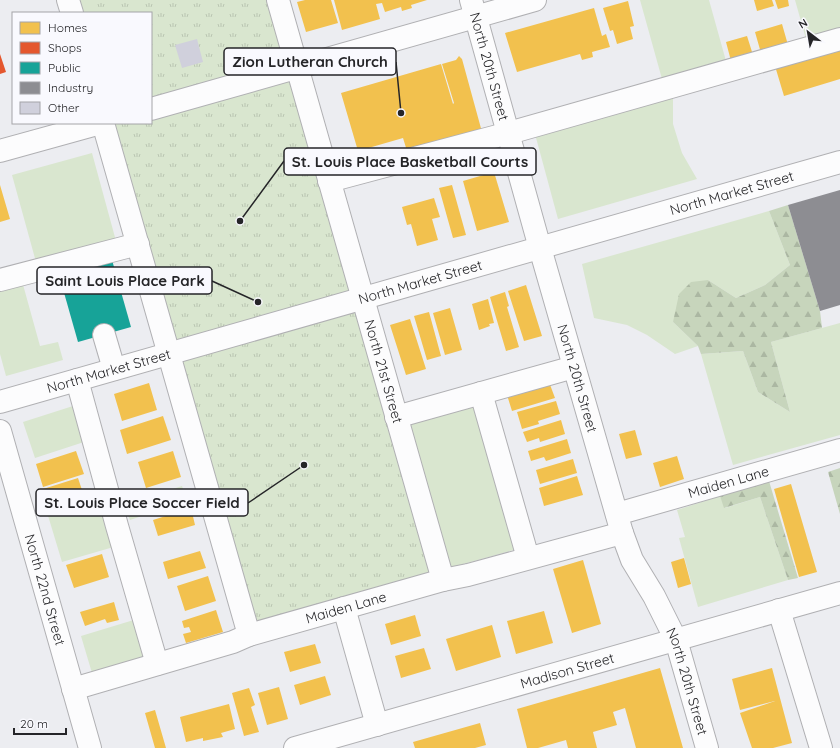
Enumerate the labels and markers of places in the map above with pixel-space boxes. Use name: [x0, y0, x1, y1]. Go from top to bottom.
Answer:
callout: Zion Lutheran Church: [224, 48, 396, 75]
callout: St. Louis Place Basketball Courts: [284, 148, 536, 175]
callout: Saint Louis Place Park: [37, 267, 212, 294]
callout: St. Louis Place Soccer Field: [36, 489, 248, 516]

